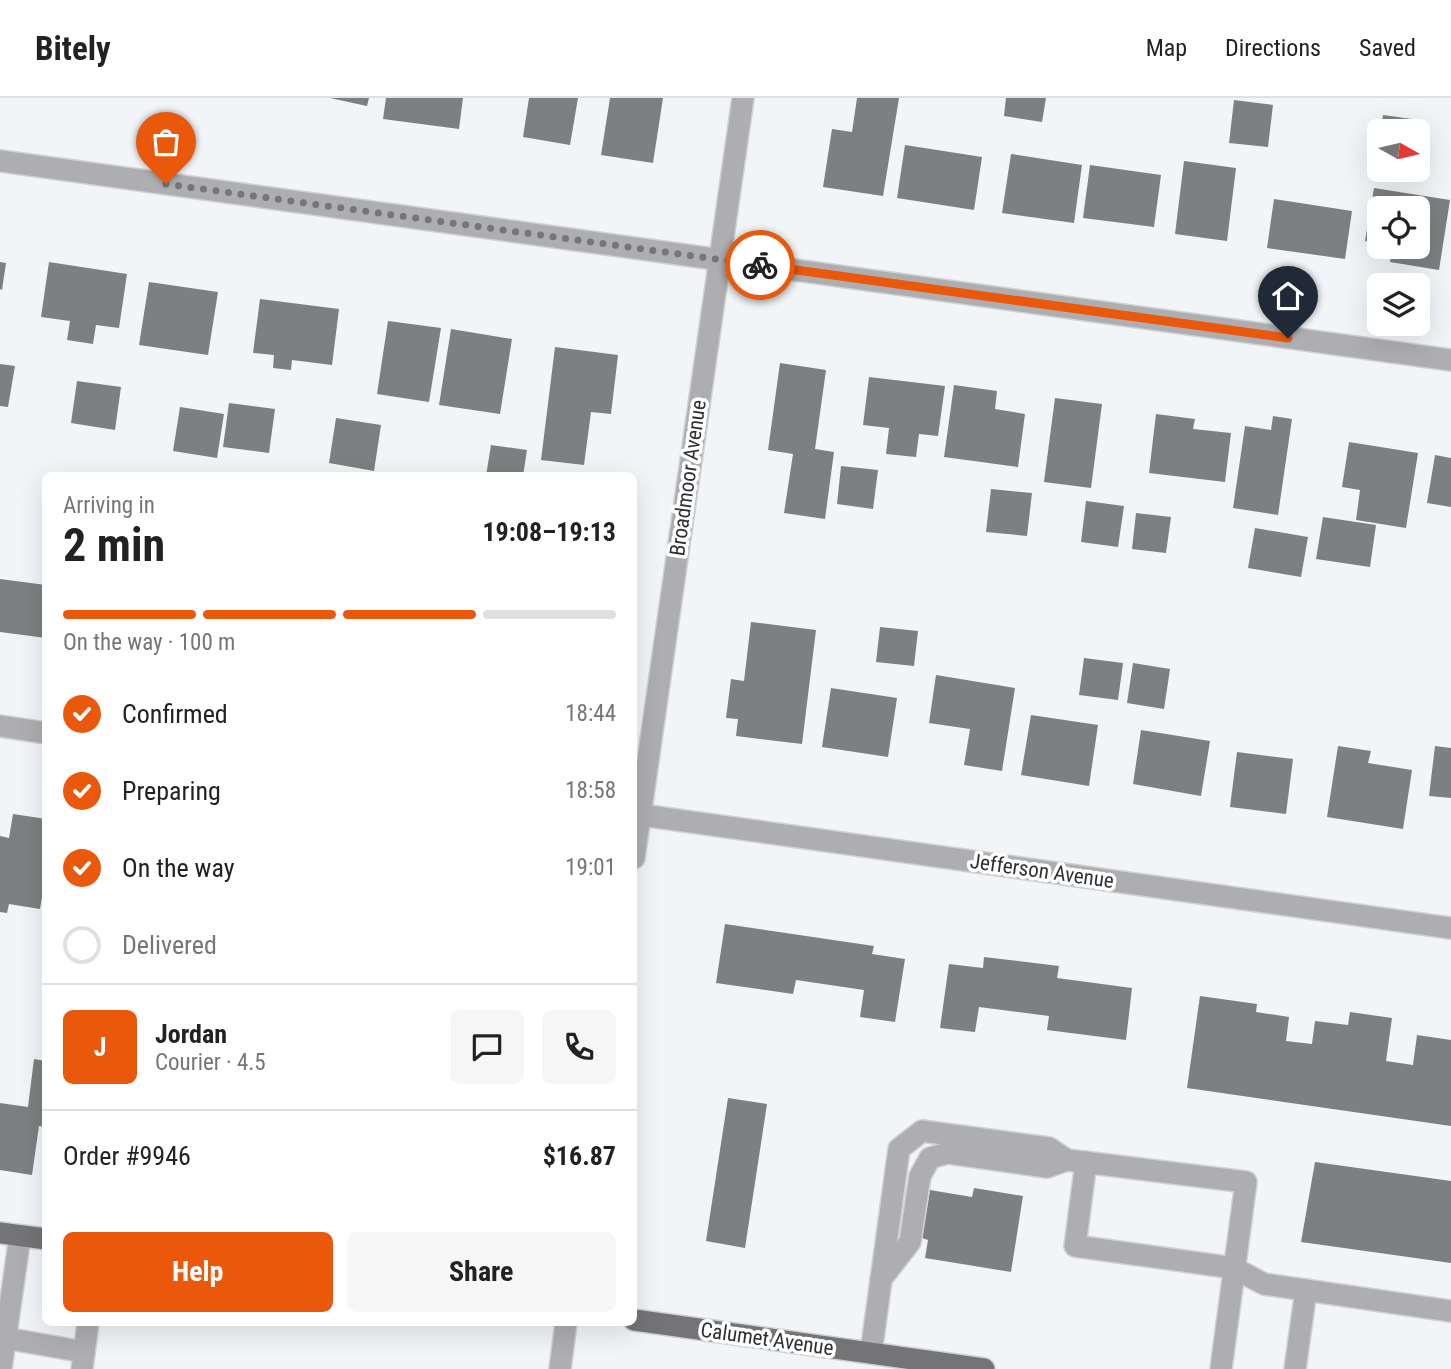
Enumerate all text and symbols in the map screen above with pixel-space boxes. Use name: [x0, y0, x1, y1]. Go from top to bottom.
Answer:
text: Bitely: [35, 29, 111, 68]
text: Map: [1146, 34, 1187, 62]
text: Directions: [1225, 34, 1321, 62]
text: Saved: [1359, 34, 1416, 62]
pin: [136, 112, 196, 184]
north arrow: [1367, 119, 1430, 182]
map controls: [1367, 119, 1430, 336]
icon: bag: [147, 123, 185, 161]
button: locate: [1367, 196, 1430, 259]
courier: [725, 230, 795, 300]
icon: bike: [741, 246, 779, 284]
pin: [1258, 266, 1318, 338]
button: layers: [1367, 273, 1430, 336]
icon: home: [1269, 277, 1307, 315]
street label: Broadmoor Avenue: [665, 398, 711, 558]
text: Arriving in: [63, 492, 155, 519]
text: 19:08–19:13: [482, 517, 616, 547]
text: 2 min: [63, 518, 165, 572]
text: On the way · 100 m: [63, 629, 235, 656]
icon: check: [63, 695, 101, 733]
text: Confirmed: [122, 699, 228, 729]
text: 18:44: [565, 700, 616, 727]
icon: check: [63, 772, 101, 810]
text: Preparing: [122, 776, 221, 806]
text: 18:58: [565, 777, 616, 804]
icon: check: [63, 849, 101, 887]
street label: Jefferson Avenue: [969, 849, 1116, 893]
text: On the way: [122, 853, 235, 883]
text: 19:01: [565, 854, 616, 881]
text: Delivered: [122, 930, 217, 960]
button: chat: [450, 1010, 524, 1084]
button: phone: [542, 1010, 616, 1084]
text: Jordan: [155, 1019, 227, 1049]
text: J: [94, 1032, 106, 1062]
text: Courier · 4.5: [155, 1049, 266, 1076]
text: Order #9946: [63, 1141, 191, 1171]
text: $16.87: [543, 1141, 616, 1171]
button: Help: [63, 1232, 333, 1312]
button: Share: [347, 1232, 616, 1312]
street label: Calumet Avenue: [699, 1318, 835, 1360]

